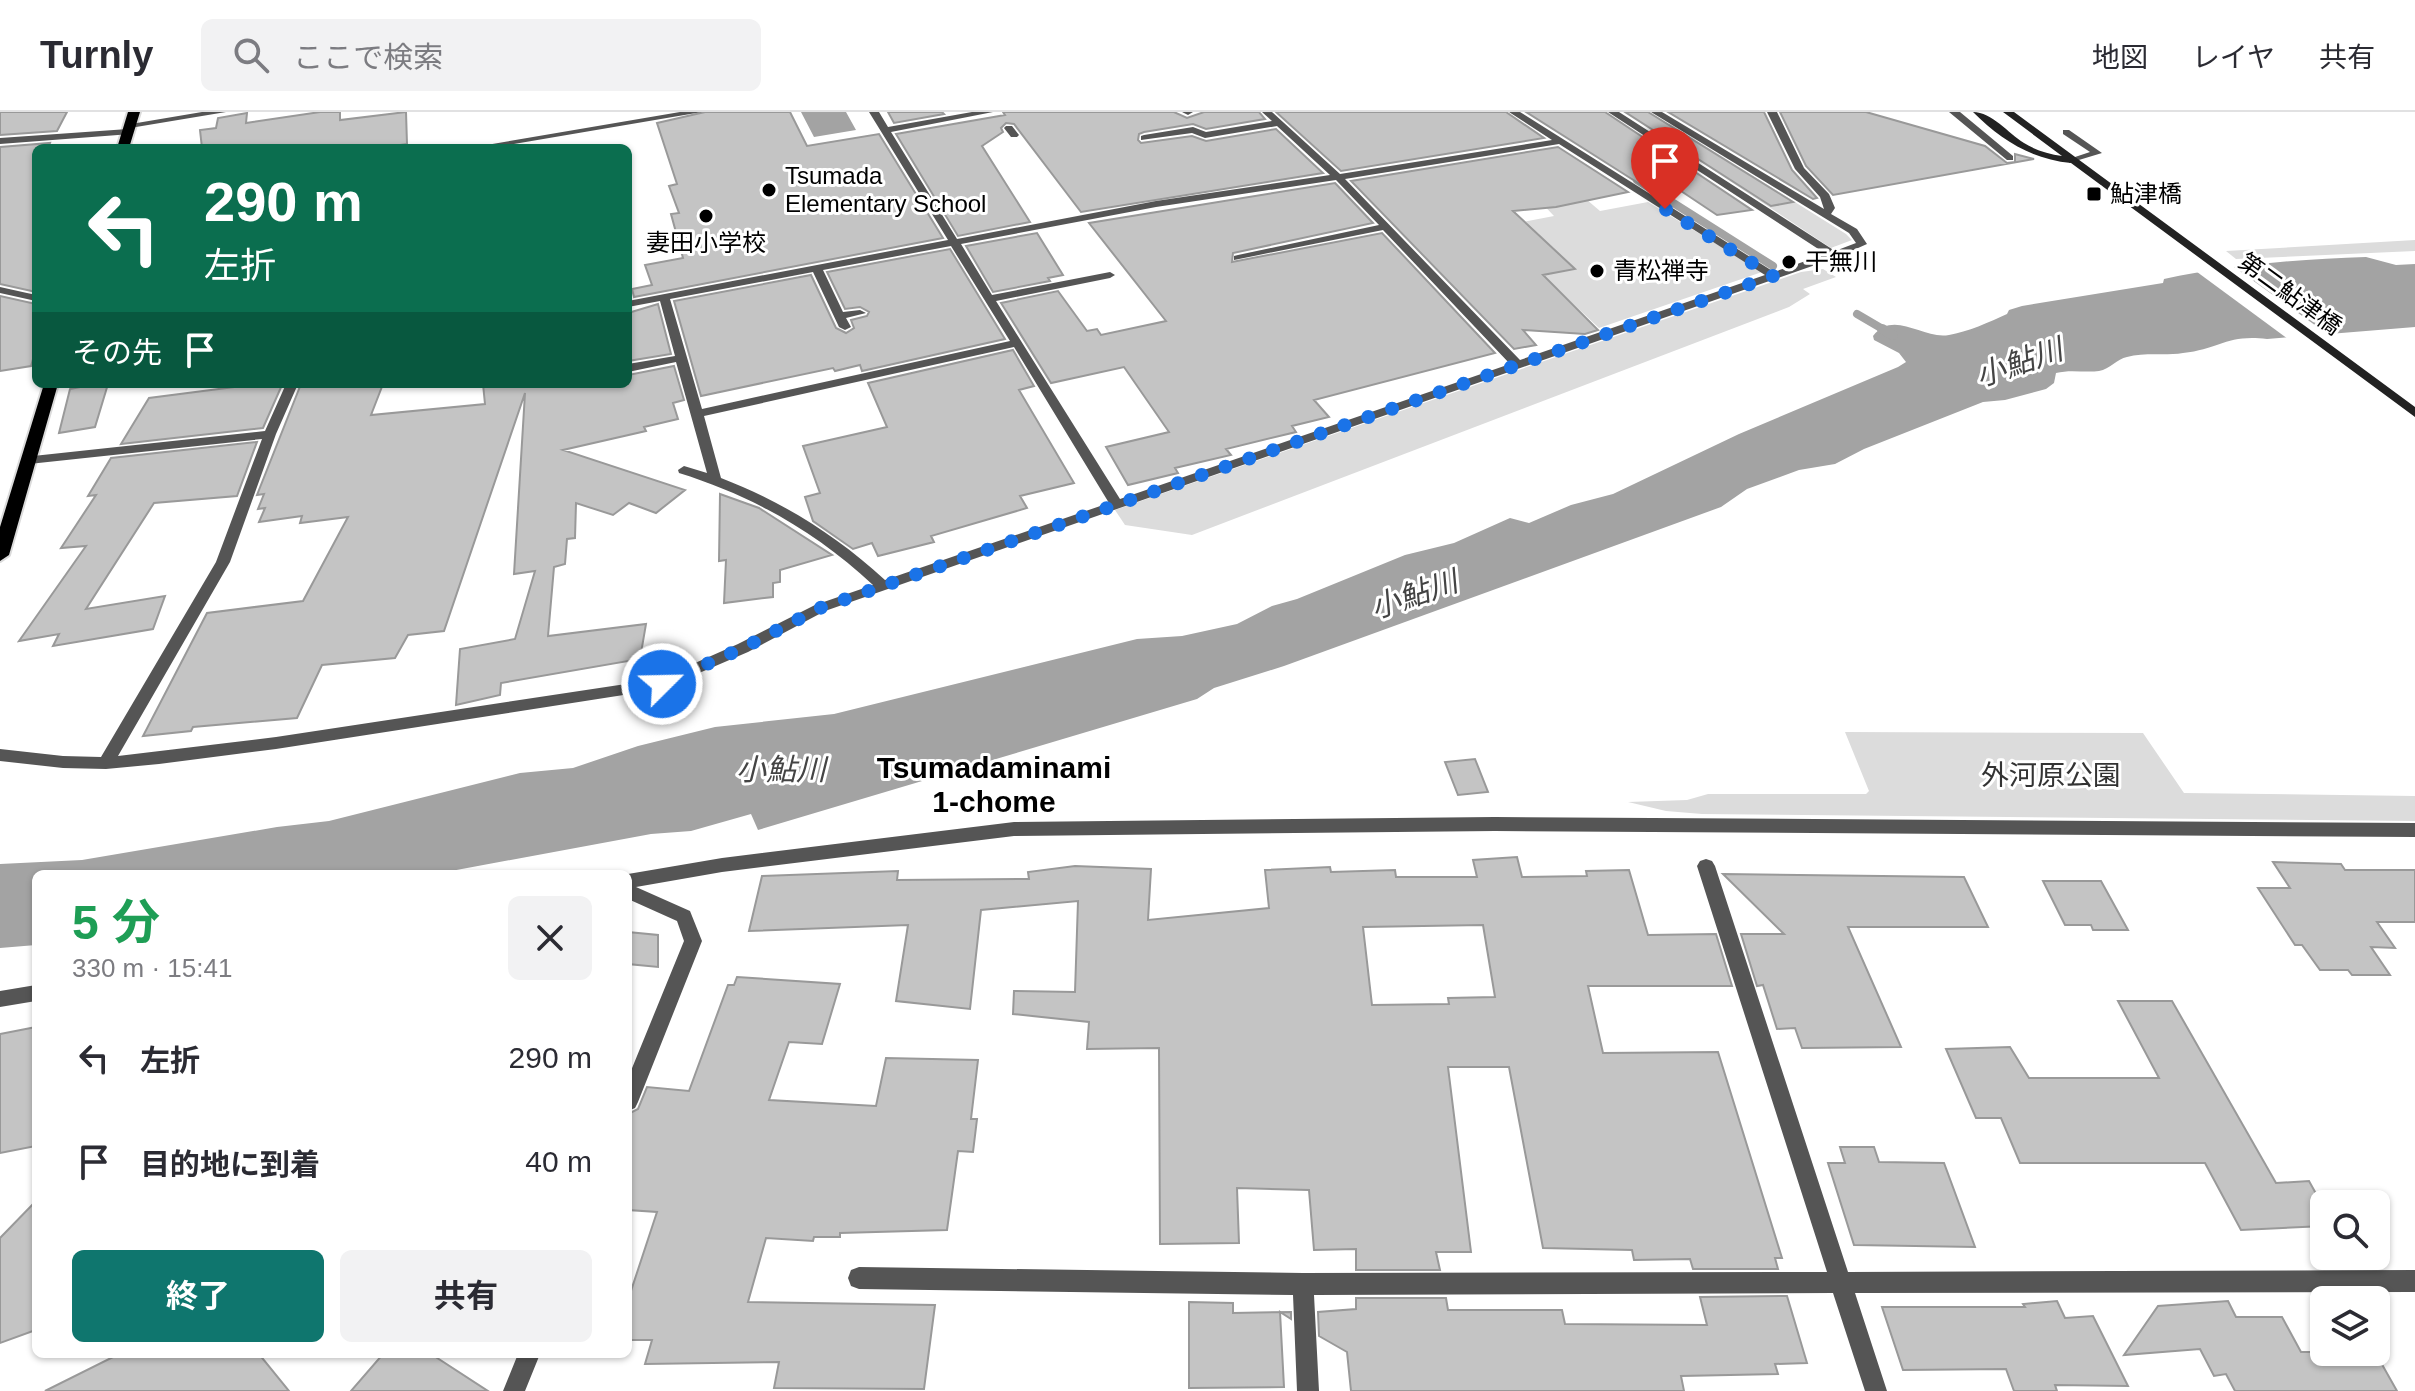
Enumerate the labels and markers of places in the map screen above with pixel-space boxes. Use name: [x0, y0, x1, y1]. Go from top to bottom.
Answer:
pin: [1631, 127, 1699, 209]
place label: Tsumada Elementary School: [785, 162, 986, 217]
place label: 鮎津橋: [2110, 180, 2182, 207]
marker: Tsumada Elementary School: [760, 181, 778, 199]
marker: 鮎津橋: [2085, 185, 2103, 203]
marker: 妻田小学校: [697, 207, 715, 225]
place label: 妻田小学校: [646, 229, 766, 256]
place label: 干無川: [1805, 248, 1877, 275]
marker: 干無川: [1780, 253, 1798, 271]
place label: 青松禅寺: [1613, 257, 1709, 284]
marker: 青松禅寺: [1588, 262, 1606, 280]

